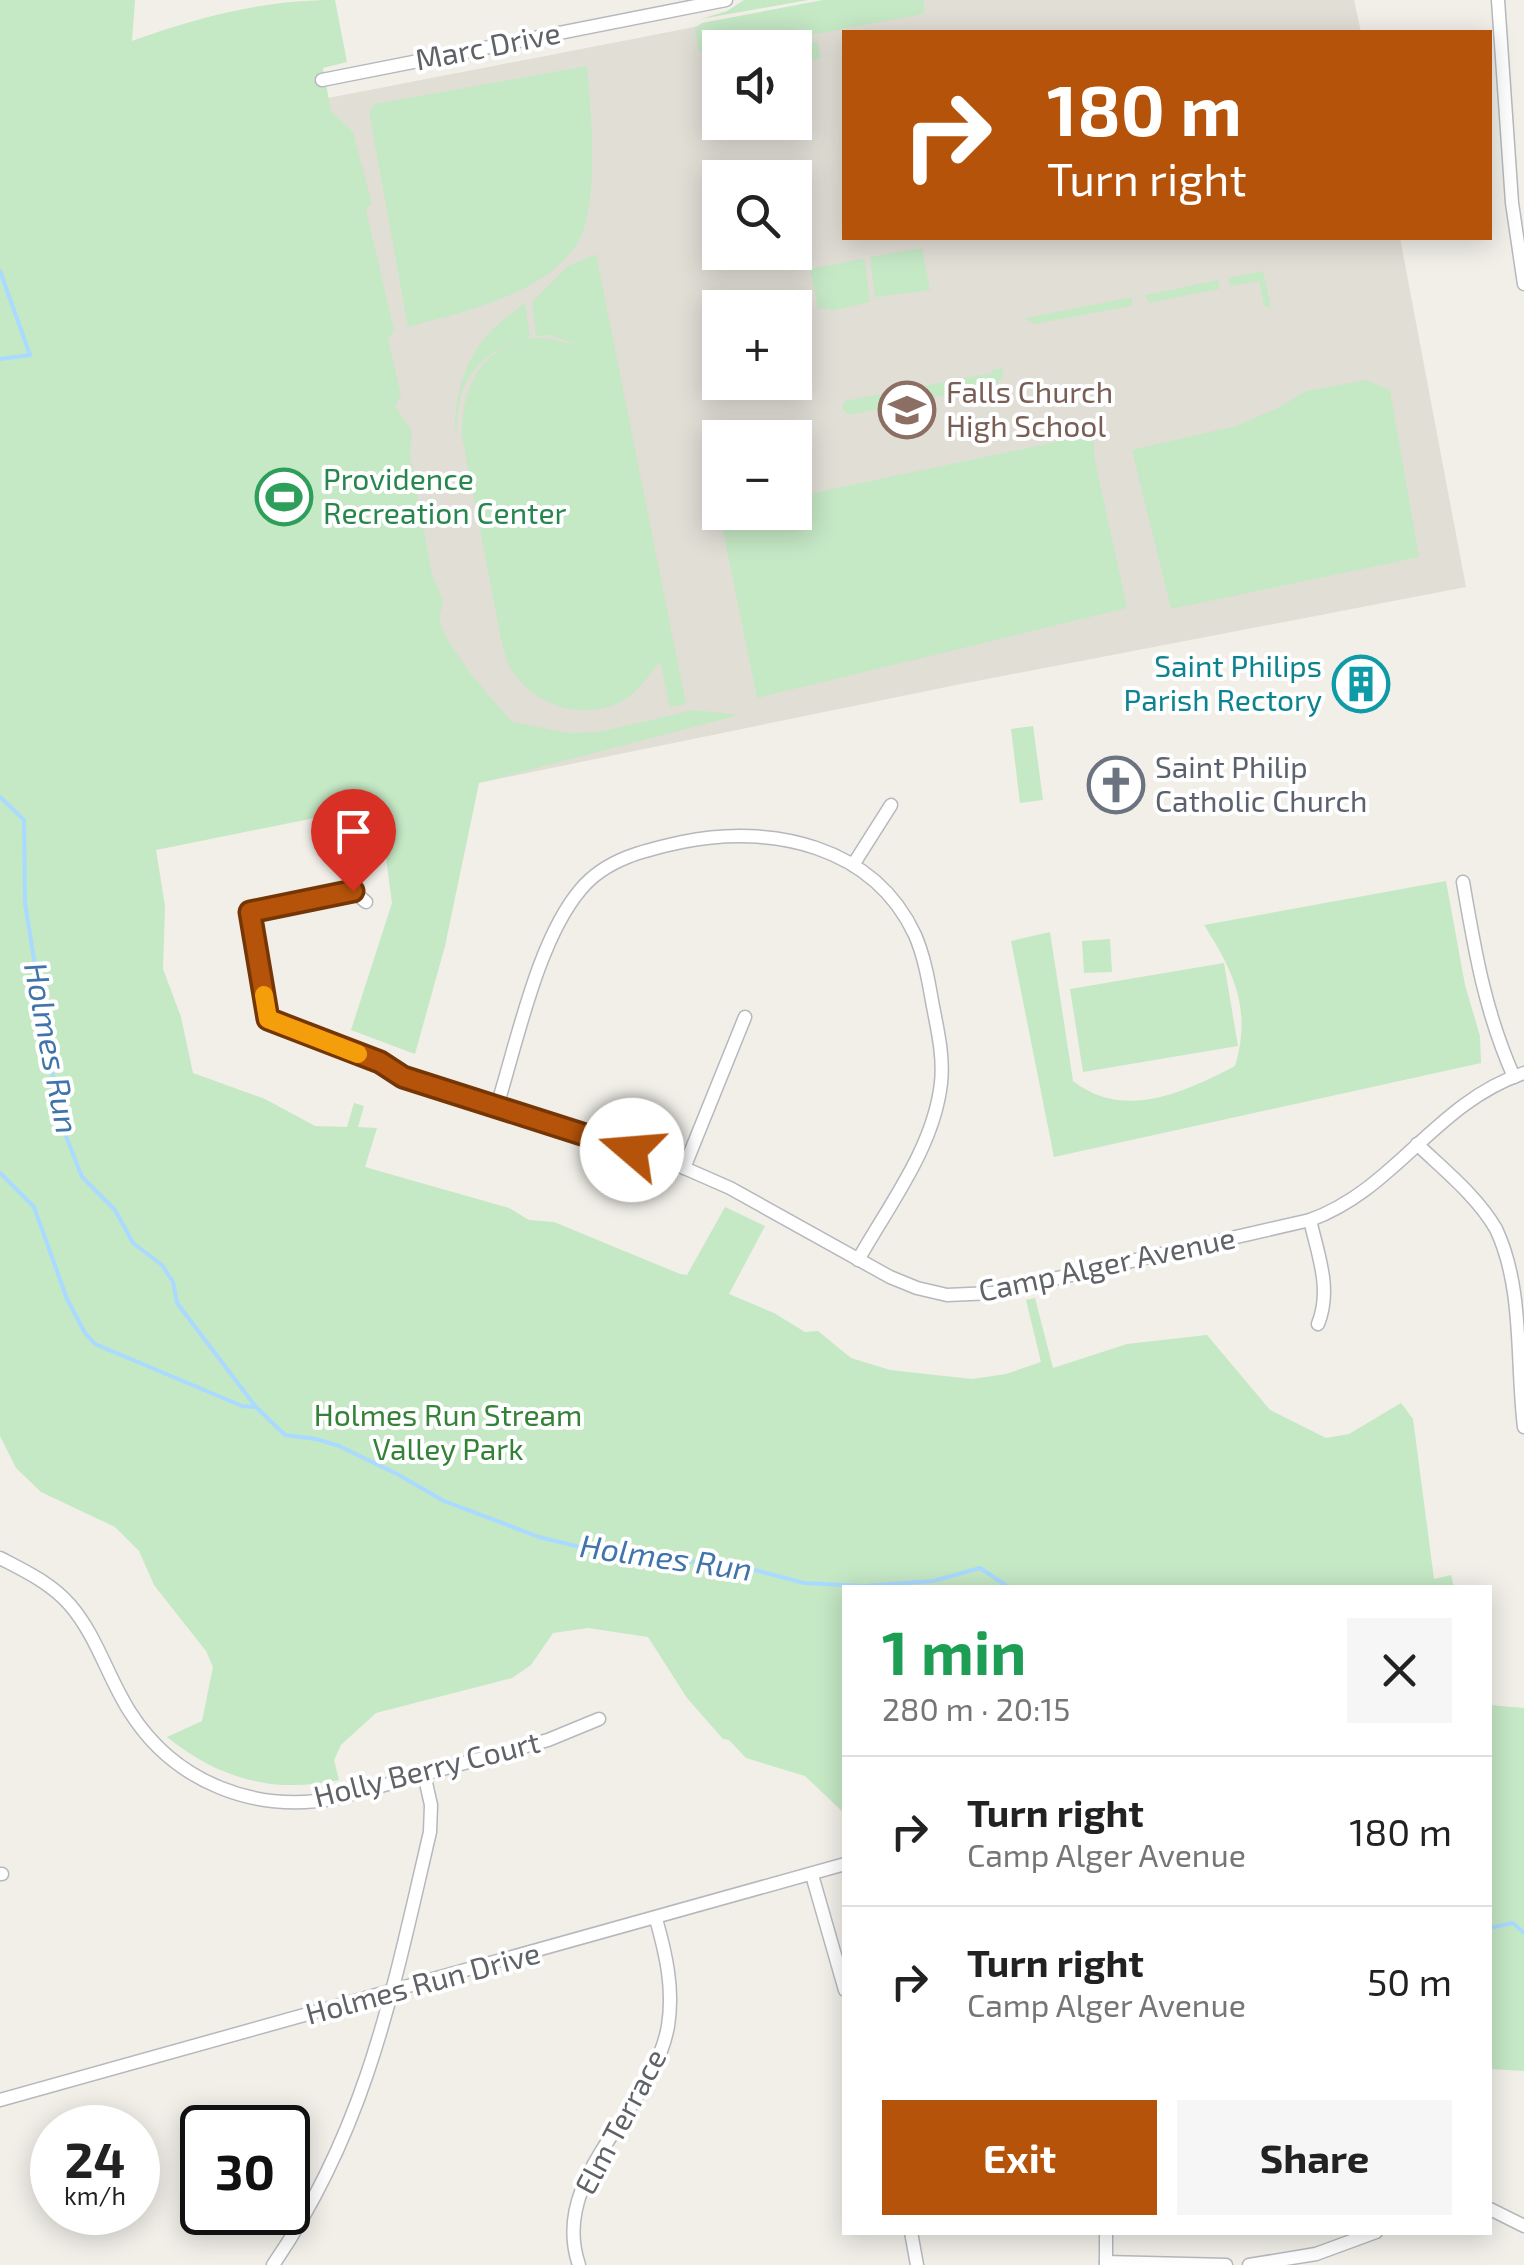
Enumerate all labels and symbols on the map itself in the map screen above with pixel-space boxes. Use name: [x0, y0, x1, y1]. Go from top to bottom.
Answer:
street label: Marc Drive: [412, 13, 563, 77]
place label: Falls Church High School: [946, 373, 1113, 443]
school or university icon: Falls Church High School: [877, 380, 937, 440]
place label: Providence Recreation Center: [323, 460, 567, 530]
sports icon: Providence Recreation Center: [254, 467, 314, 527]
place label: Saint Philips Parish Rectory: [1124, 647, 1322, 717]
building icon: Saint Philips Parish Rectory: [1331, 654, 1391, 714]
place label: Saint Philip Catholic Church: [1155, 748, 1368, 818]
church icon: Saint Philip Catholic Church: [1086, 755, 1146, 815]
pin: [311, 789, 396, 892]
water label: Holmes Run: [18, 959, 88, 1136]
position arrow: [580, 1098, 684, 1202]
street label: Camp Alger Avenue: [975, 1218, 1238, 1308]
park label: Holmes Run Stream Valley Park: [314, 1396, 582, 1466]
water label: Holmes Run: [578, 1525, 755, 1587]
street label: Holly Berry Court: [310, 1723, 543, 1814]
street label: Holmes Run Drive: [301, 1933, 544, 2031]
street label: Elm Terrace: [566, 2042, 673, 2200]
speed limit sign: 30: [180, 2105, 310, 2235]

